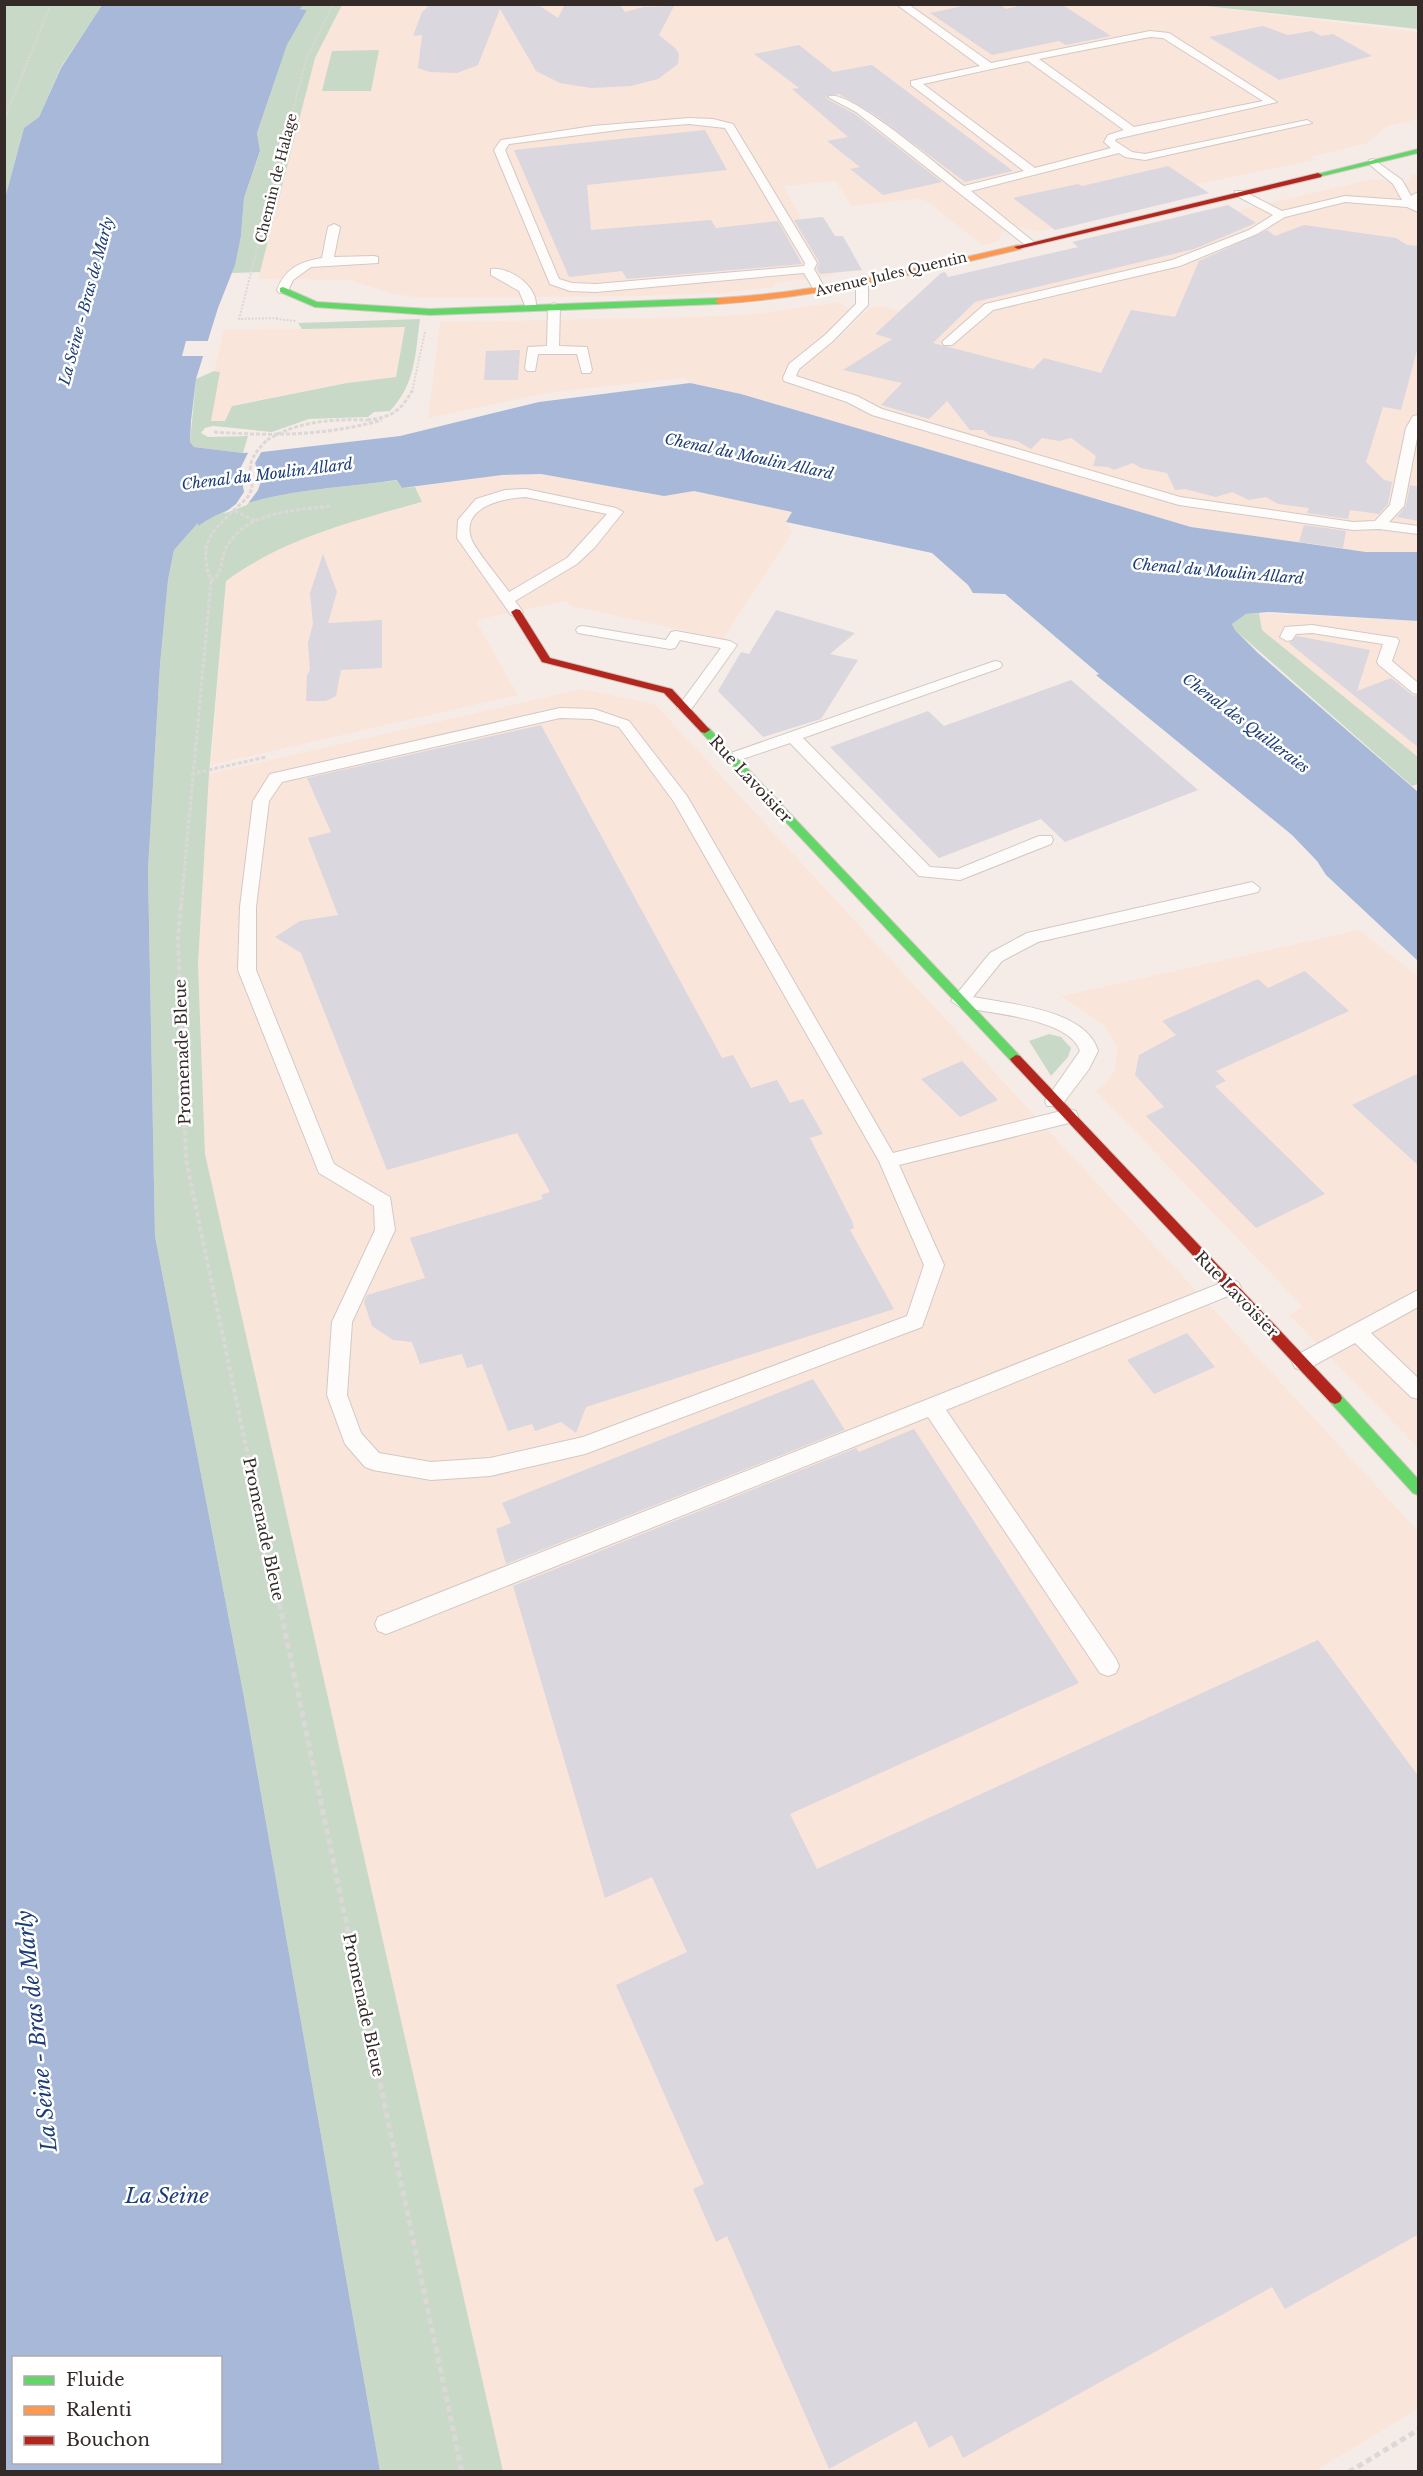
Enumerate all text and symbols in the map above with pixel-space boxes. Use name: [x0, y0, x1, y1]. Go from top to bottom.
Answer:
street label: Chemin de Halage: [251, 111, 301, 245]
water label: La Seine - Bras de Marly: [54, 215, 118, 388]
street label: Avenue Jules Quentin: [813, 248, 969, 300]
water label: Chenal du Moulin Allard: [663, 429, 835, 483]
water label: Chenal du Moulin Allard: [180, 454, 354, 494]
water label: Chenal du Moulin Allard: [1131, 554, 1305, 588]
water label: Chenal des Quilleraies: [1179, 669, 1313, 777]
street label: Rue Lavoisier: [705, 731, 797, 827]
street label: Promenade Bleue: [169, 979, 195, 1125]
street label: Rue Lavoisier: [1191, 1247, 1283, 1342]
street label: Promenade Bleue: [239, 1455, 289, 1603]
water label: La Seine - Bras de Marly: [11, 1909, 63, 2154]
street label: Promenade Bleue: [339, 1931, 389, 2079]
water label: La Seine: [124, 2183, 209, 2209]
legend: [12, 2356, 222, 2464]
text: Fluide: [66, 2369, 125, 2391]
text: Ralenti: [66, 2399, 132, 2421]
text: Bouchon: [66, 2429, 150, 2451]

